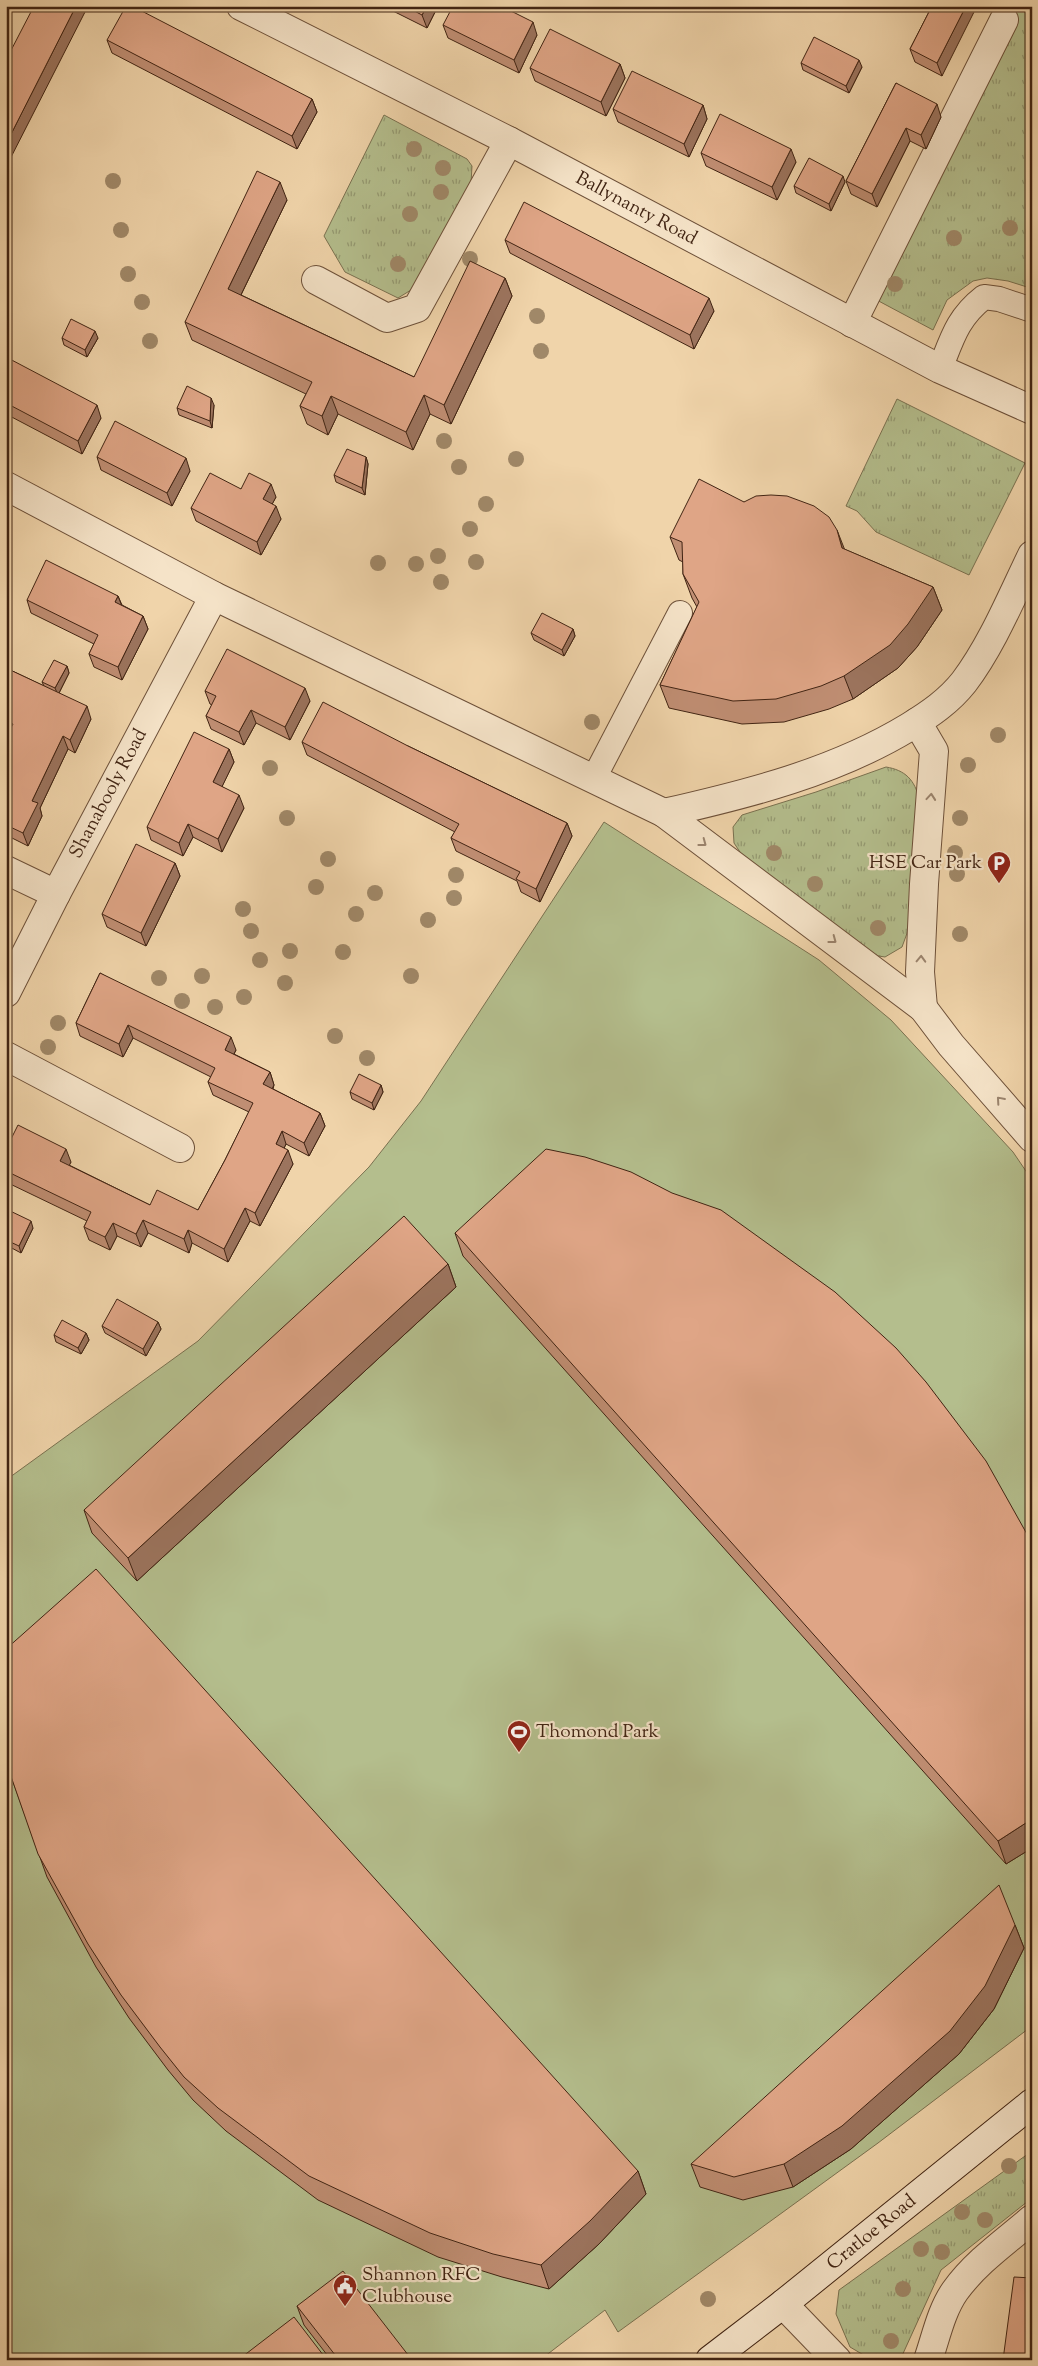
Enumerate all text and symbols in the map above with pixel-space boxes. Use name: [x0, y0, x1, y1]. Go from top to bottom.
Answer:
street label: Ballynanty Road: [570, 166, 702, 253]
street label: Shanabooly Road: [63, 724, 155, 864]
one-way arrow: [925, 793, 936, 801]
one-way arrow: [697, 837, 706, 845]
place label: HSE Car Park: [869, 850, 983, 877]
parking icon: HSE Car Park: [986, 850, 1012, 884]
one-way arrow: [827, 935, 836, 943]
one-way arrow: [916, 955, 926, 963]
one-way arrow: [997, 1097, 1006, 1106]
sports icon: Thomond Park: [506, 1719, 532, 1753]
place label: Thomond Park: [536, 1719, 659, 1746]
street label: Cratloe Road: [821, 2188, 923, 2278]
place label: Shannon RFC Clubhouse: [362, 2262, 481, 2311]
public building icon: Shannon RFC Clubhouse: [332, 2273, 358, 2307]

